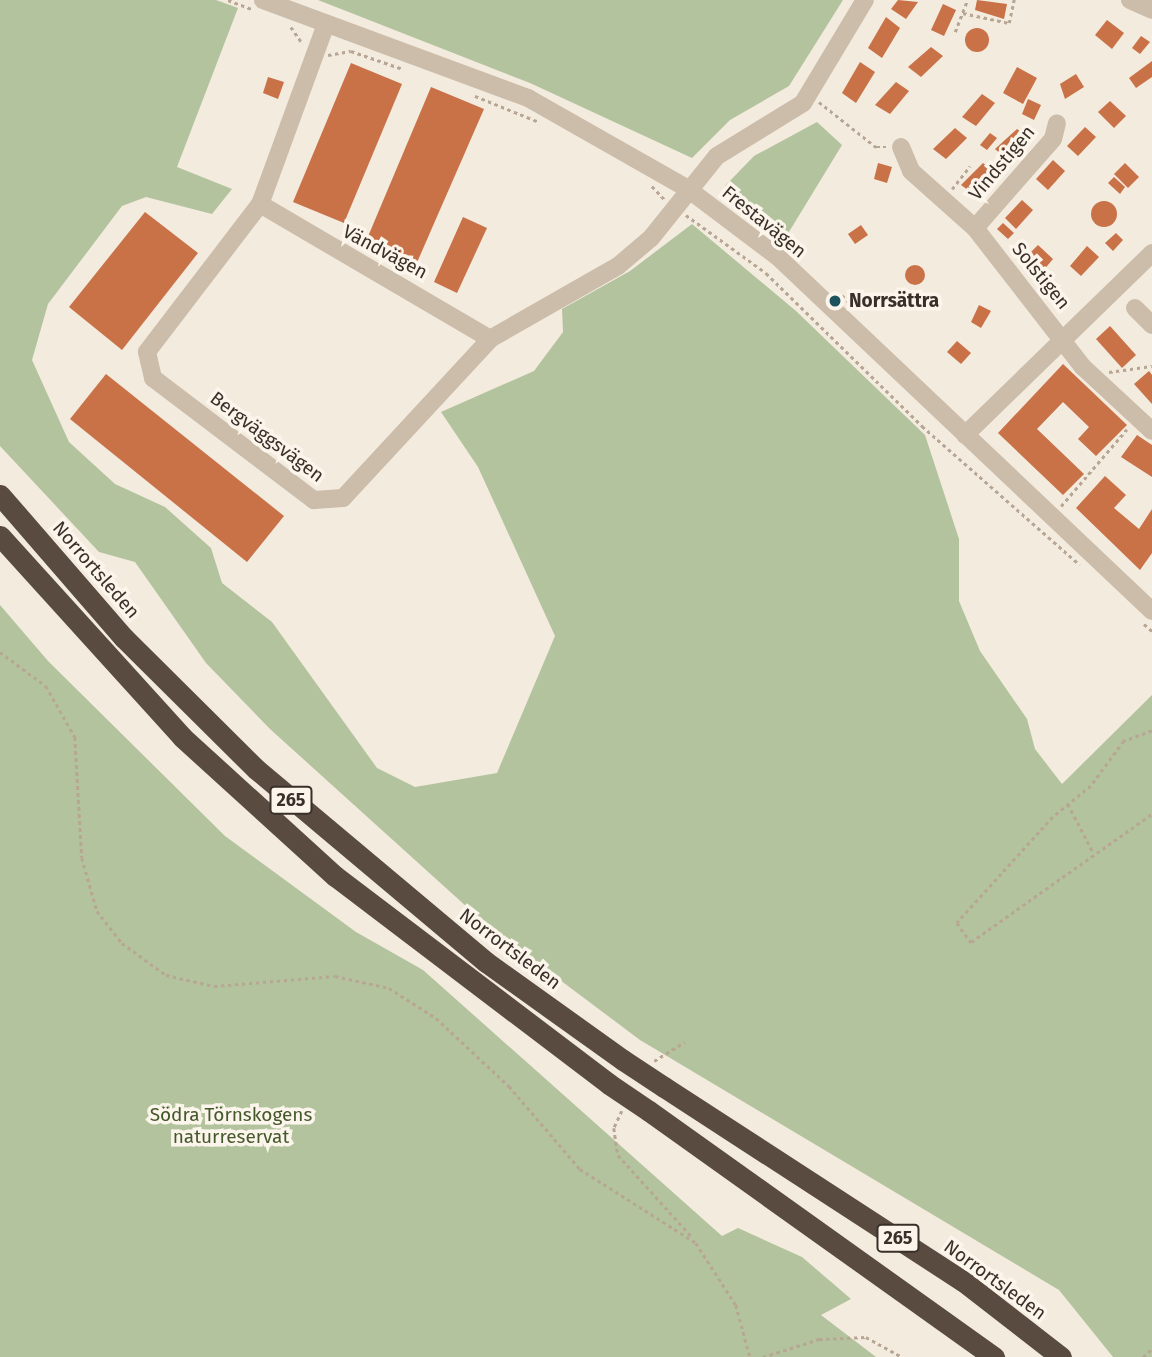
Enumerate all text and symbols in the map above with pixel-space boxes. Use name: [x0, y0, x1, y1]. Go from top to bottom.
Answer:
street label: Vindstigen: [964, 121, 1040, 205]
street label: Frestavägen: [717, 181, 811, 263]
street label: Vändvägen: [339, 220, 431, 284]
street label: Solstigen: [1007, 238, 1075, 314]
place label: Norrsättra: [849, 290, 939, 312]
marker: Norrsättra: [827, 293, 843, 309]
street label: Bergväggsvägen: [206, 387, 328, 487]
street label: Norrortsleden: [48, 517, 144, 623]
road number: 265: [268, 786, 314, 814]
street label: Norrortsleden: [455, 903, 565, 995]
park label: Södra Törnskogens naturreservat: [150, 1104, 312, 1148]
road number: 265: [875, 1224, 921, 1252]
street label: Norrortsleden: [939, 1235, 1051, 1325]

